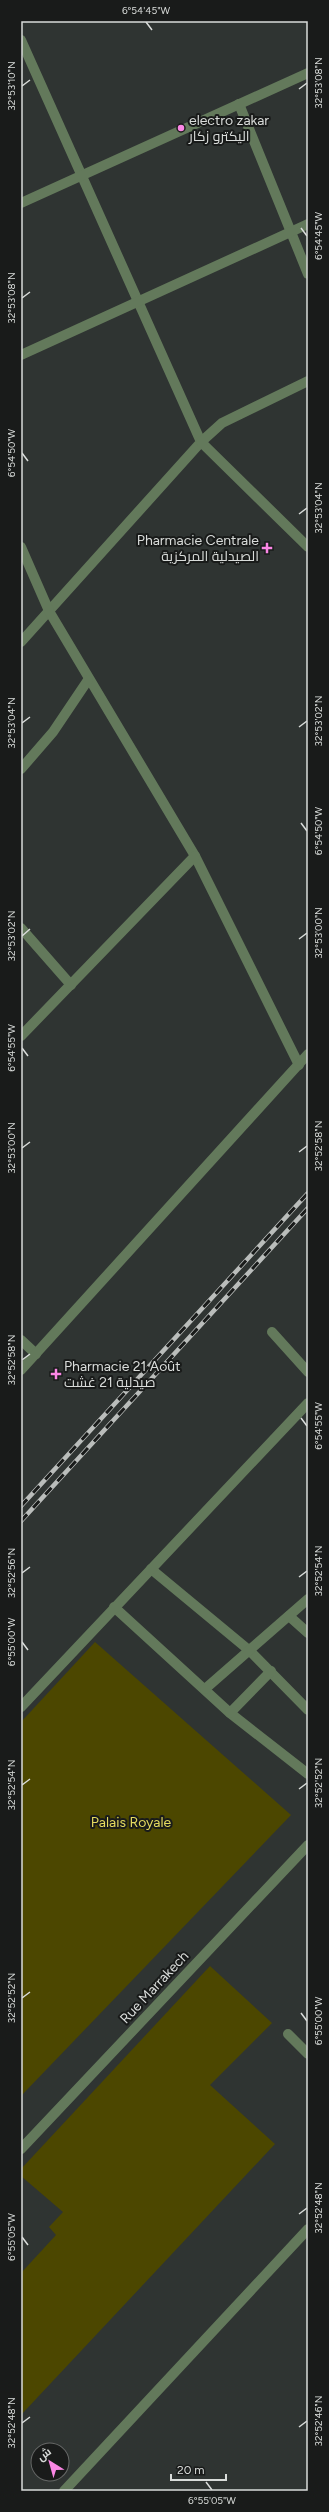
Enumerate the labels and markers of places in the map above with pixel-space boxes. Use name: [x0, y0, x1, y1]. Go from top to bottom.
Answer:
place label: electro zakar اليكترو زكار: [188, 112, 269, 145]
marker: electro zakar اليكترو زكار: [176, 123, 186, 133]
place label: Pharmacie Centrale الصيدلية المركزية: [137, 532, 259, 565]
marker: Pharmacie Centrale الصيدلية المركزية: [262, 543, 272, 553]
place label: Pharmacie 21 Août صيدلية 21 غشت: [64, 1358, 180, 1391]
marker: Pharmacie 21 Août صيدلية 21 غشت: [51, 1369, 61, 1379]

